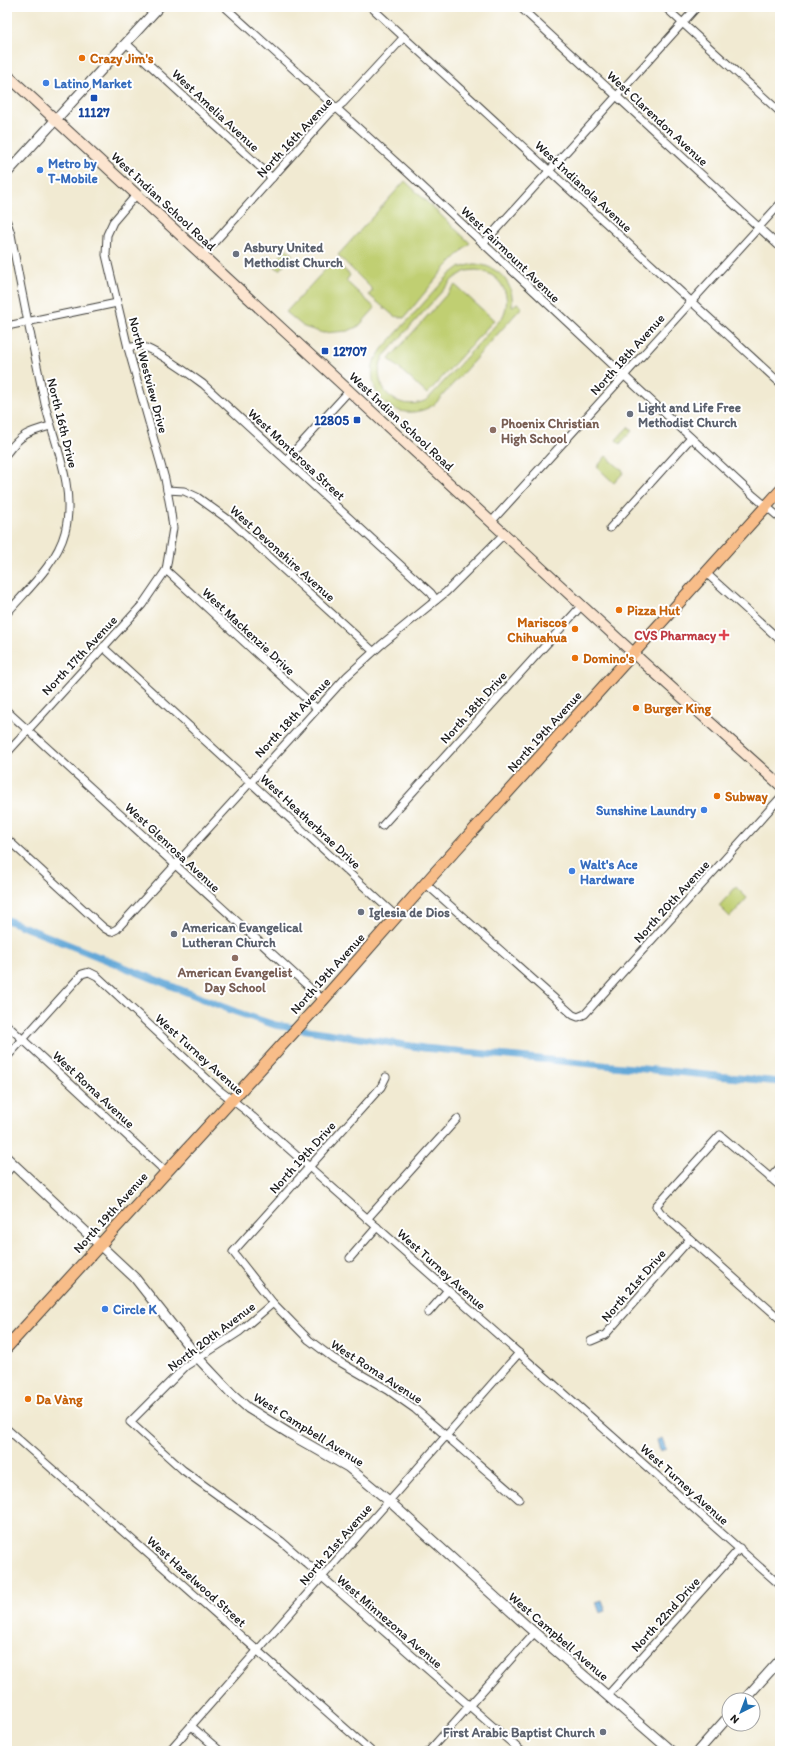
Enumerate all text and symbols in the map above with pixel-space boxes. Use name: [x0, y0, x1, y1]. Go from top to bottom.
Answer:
place label: Crazy Jim's: [90, 51, 154, 67]
marker: Crazy Jim's: [77, 53, 87, 63]
street label: West Amelia Avenue: [169, 66, 262, 155]
street label: West Clarendon Avenue: [604, 68, 711, 169]
place label: Latino Market: [54, 76, 132, 91]
marker: Latino Market: [41, 78, 51, 88]
marker: 11127: [89, 93, 99, 103]
street label: North 16th Avenue: [253, 94, 335, 180]
place label: 11127: [78, 105, 110, 120]
street label: West Indianola Avenue: [532, 138, 635, 235]
street label: West Indian School Road: [108, 149, 219, 254]
place label: Metro by T-Mobile: [47, 156, 98, 186]
marker: Metro by T-Mobile: [35, 165, 45, 175]
street label: West Fairmount Avenue: [458, 203, 563, 306]
place label: Asbury United Methodist Church: [243, 240, 344, 270]
marker: Asbury United Methodist Church: [231, 249, 241, 259]
street label: North 18th Avenue: [587, 311, 668, 398]
street label: North Westview Drive: [126, 315, 171, 435]
place label: 12707: [333, 344, 367, 359]
marker: 12707: [320, 346, 330, 356]
street label: West Indian School Road: [346, 369, 457, 474]
street label: North 16th Drive: [44, 377, 81, 470]
place label: Light and Life Free Methodist Church: [638, 400, 741, 430]
street label: West Monterosa Street: [245, 405, 348, 503]
marker: Light and Life Free Methodist Church: [625, 409, 635, 419]
place label: 12805: [314, 413, 349, 428]
marker: 12805: [352, 415, 362, 425]
place label: Phoenix Christian High School: [501, 416, 600, 447]
marker: Phoenix Christian High School: [488, 425, 498, 435]
street label: West Devonshire Avenue: [227, 502, 338, 605]
street label: West Mackenzie Drive: [199, 585, 298, 678]
place label: Pizza Hut: [627, 603, 680, 618]
marker: Pizza Hut: [614, 605, 624, 615]
street label: North 17th Avenue: [39, 612, 120, 698]
place label: Mariscos Chihuahua: [507, 615, 568, 645]
marker: Mariscos Chihuahua: [570, 624, 580, 634]
place label: CVS Pharmacy: [634, 628, 717, 644]
marker: CVS Pharmacy: [719, 630, 729, 640]
place label: Domino's: [583, 651, 634, 666]
marker: Domino's: [570, 653, 580, 663]
street label: North 18th Drive: [437, 668, 510, 747]
street label: North 18th Avenue: [251, 674, 333, 761]
street label: North 19th Avenue: [504, 688, 585, 775]
place label: Burger King: [644, 701, 712, 717]
marker: Burger King: [631, 703, 641, 713]
street label: West Heatherbrae Drive: [257, 771, 364, 872]
place label: Subway: [725, 789, 769, 805]
marker: Subway: [712, 791, 722, 801]
street label: West Glenrosa Avenue: [122, 799, 223, 895]
place label: Sunshine Laundry: [596, 803, 697, 819]
marker: Sunshine Laundry: [699, 805, 709, 815]
place label: Walt's Ace Hardware: [580, 857, 638, 887]
street label: North 20th Avenue: [630, 857, 712, 946]
marker: Walt's Ace Hardware: [567, 866, 577, 876]
place label: Iglesia de Dios: [369, 905, 450, 921]
marker: Iglesia de Dios: [356, 907, 366, 917]
place label: American Evangelical Lutheran Church: [181, 920, 303, 950]
marker: American Evangelical Lutheran Church: [169, 929, 179, 939]
street label: North 19th Avenue: [287, 930, 368, 1017]
marker: American Evangelist Day School: [230, 953, 240, 963]
place label: American Evangelist Day School: [177, 965, 292, 996]
street label: West Turney Avenue: [152, 1011, 247, 1098]
street label: West Roma Avenue: [50, 1048, 138, 1131]
street label: North 19th Drive: [266, 1118, 339, 1196]
street label: North 19th Avenue: [70, 1169, 151, 1256]
street label: West Turney Avenue: [394, 1226, 489, 1313]
street label: North 21st Drive: [598, 1246, 669, 1325]
street label: North 20th Avenue: [165, 1299, 258, 1374]
place label: Circle K: [113, 1302, 158, 1317]
marker: Circle K: [100, 1304, 110, 1314]
street label: West Roma Avenue: [328, 1336, 425, 1407]
street label: West Campbell Avenue: [251, 1389, 367, 1470]
place label: Da Vàng: [36, 1392, 83, 1408]
marker: Da Vàng: [23, 1394, 33, 1404]
street label: West Turney Avenue: [637, 1441, 732, 1528]
street label: North 21st Avenue: [296, 1501, 375, 1588]
street label: West Hazelwood Street: [144, 1533, 249, 1630]
street label: West Minnezona Avenue: [334, 1571, 446, 1671]
street label: North 22nd Drive: [628, 1574, 703, 1655]
street label: West Campbell Avenue: [506, 1589, 612, 1684]
north arrow: [721, 1692, 761, 1732]
text: N: [728, 1712, 742, 1726]
place label: First Arabic Baptist Church: [443, 1725, 595, 1741]
marker: First Arabic Baptist Church: [598, 1727, 608, 1737]

